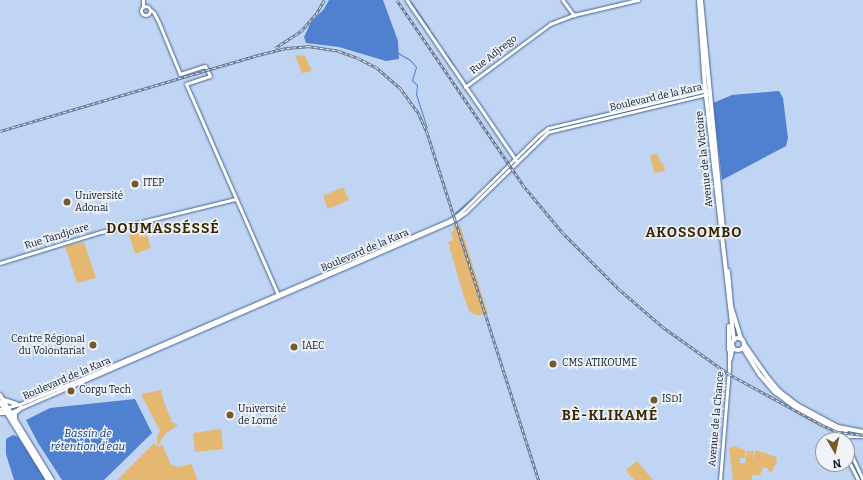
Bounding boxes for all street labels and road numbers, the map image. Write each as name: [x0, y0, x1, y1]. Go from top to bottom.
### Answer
street label: Rue Adjrego: [468, 33, 520, 77]
street label: Boulevard de la Kara: [609, 82, 703, 114]
street label: Avenue de la Victoire: [694, 110, 716, 208]
street label: Rue Tandjoare: [23, 222, 91, 252]
street label: Boulevard de la Kara: [319, 227, 411, 275]
street label: Boulevard de la Kara: [21, 355, 113, 403]
street label: Avenue de la Chance: [707, 371, 727, 467]

